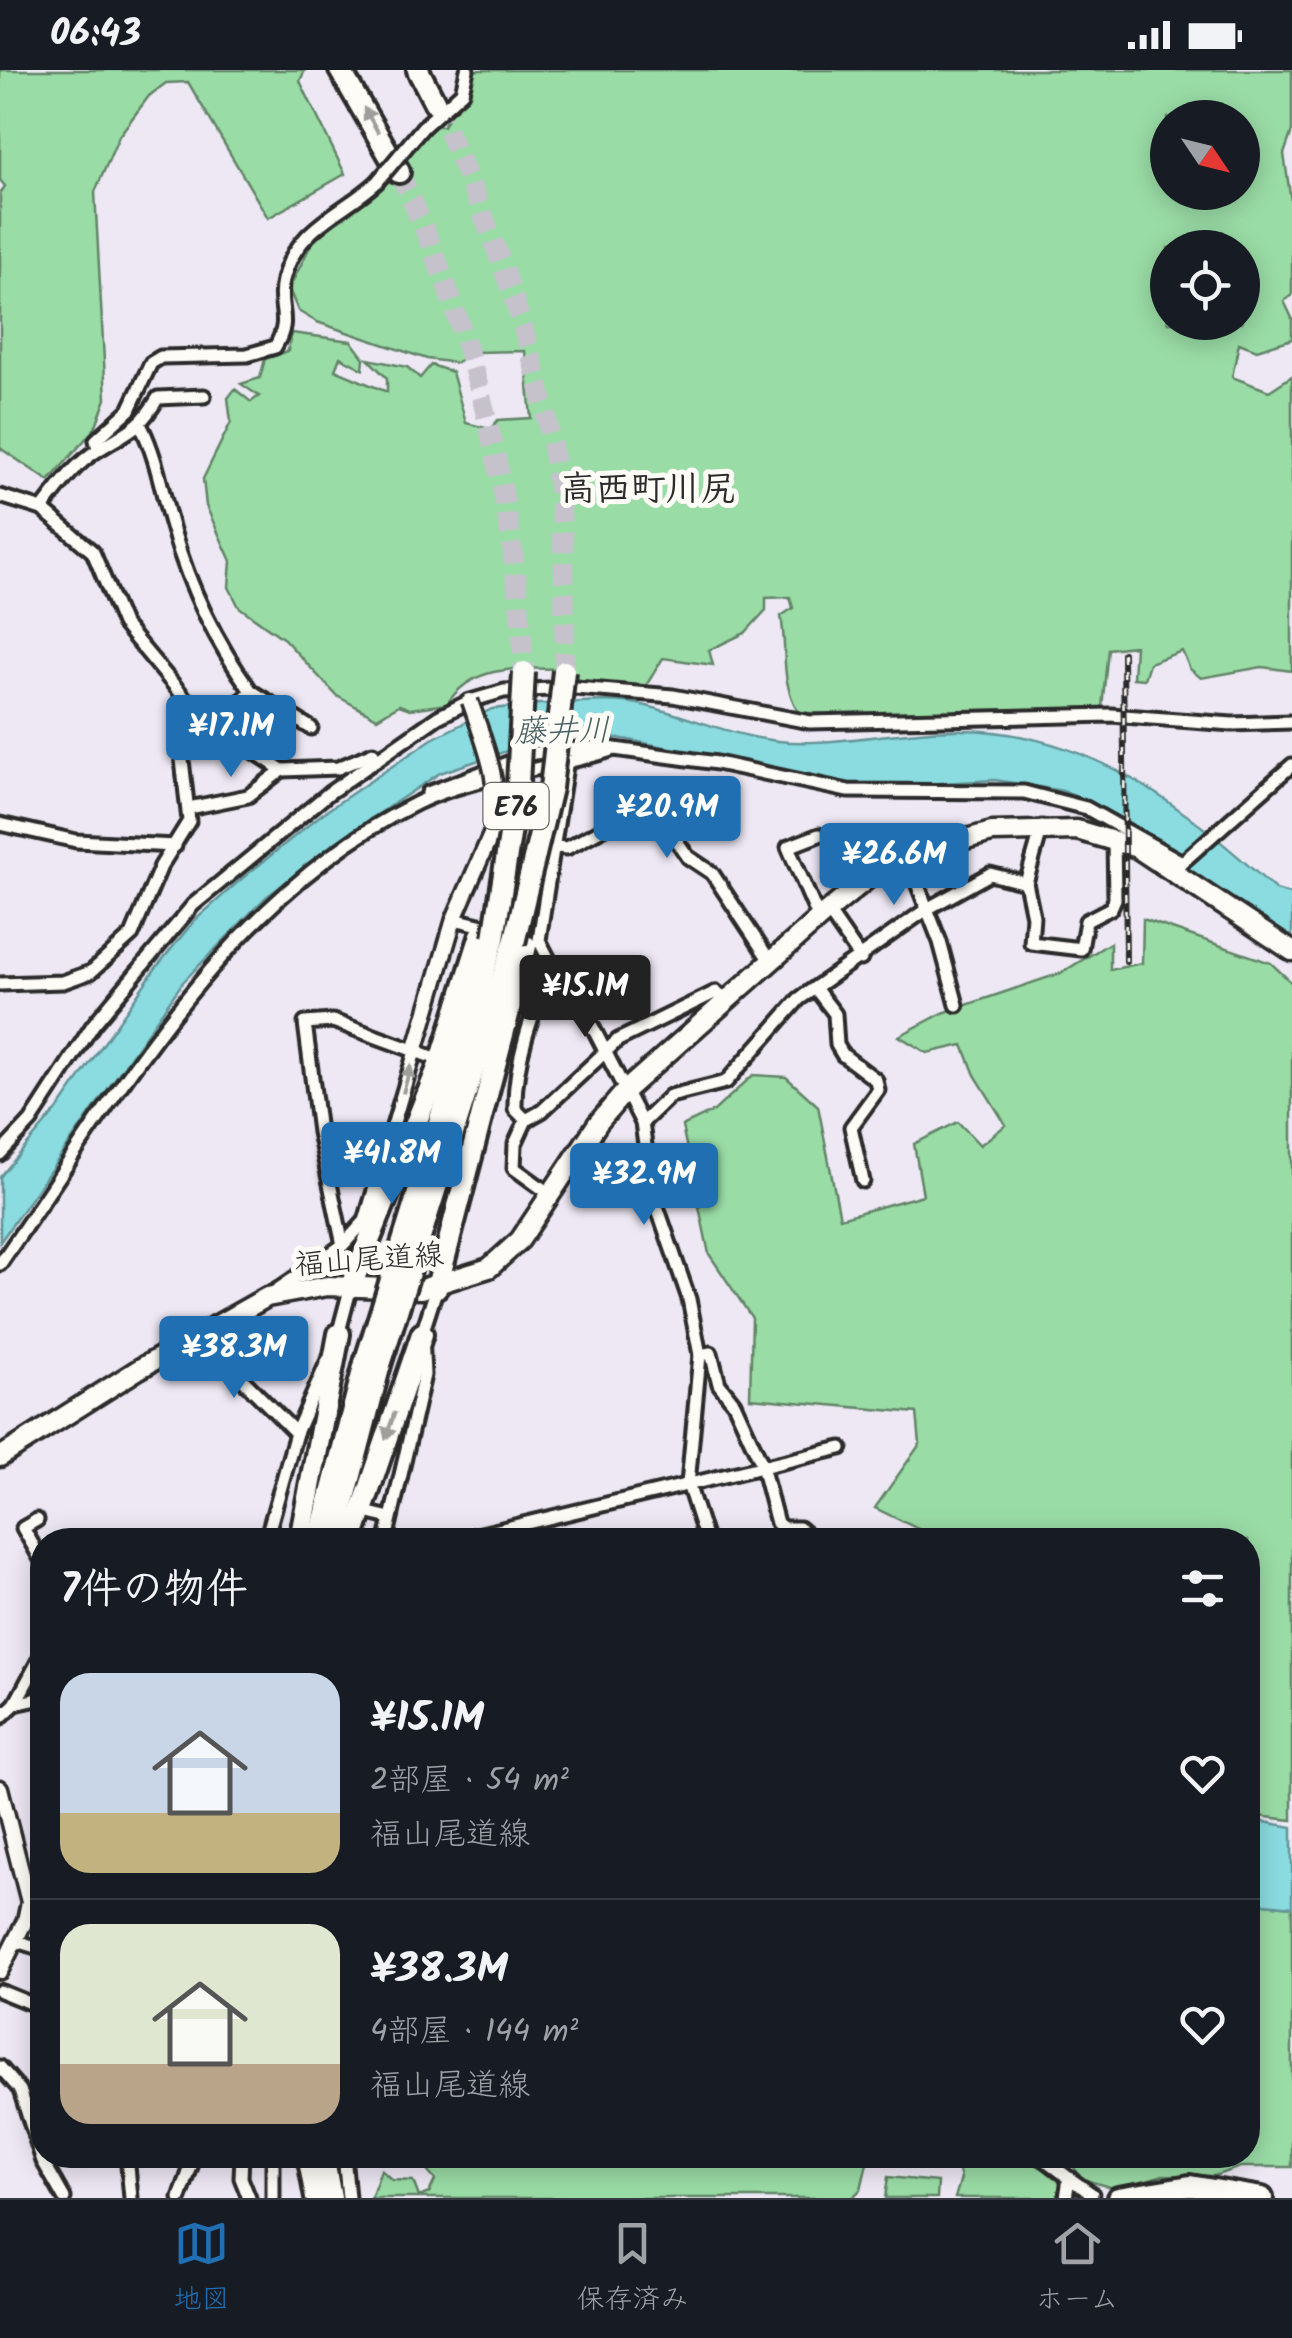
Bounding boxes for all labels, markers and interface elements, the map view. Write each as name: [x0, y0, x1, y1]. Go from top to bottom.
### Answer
text: 06:43: [50, 5, 141, 65]
north arrow: [1150, 100, 1260, 210]
map controls: [1150, 100, 1260, 340]
one-way arrow: [362, 106, 380, 134]
button: locate: [1150, 230, 1260, 340]
district label: 高西町川尻: [560, 463, 736, 519]
pin: ¥17.1M: [150, 695, 312, 780]
text: ¥17.1M: [188, 702, 274, 753]
water label: 藤井川: [514, 706, 610, 759]
pin: ¥20.9M: [586, 776, 748, 861]
road number: E76: [484, 783, 548, 829]
text: ¥20.9M: [616, 783, 718, 834]
pin: ¥26.6M: [813, 823, 975, 908]
text: ¥26.6M: [842, 830, 946, 881]
pin: ¥15.1M: [504, 955, 666, 1040]
text: ¥15.1M: [542, 962, 628, 1013]
one-way arrow: [400, 1064, 415, 1094]
pin: ¥41.8M: [311, 1122, 473, 1207]
text: ¥41.8M: [343, 1129, 441, 1180]
pin: ¥32.9M: [563, 1143, 725, 1228]
text: ¥32.9M: [592, 1150, 696, 1201]
street label: 福山尾道線: [293, 1232, 446, 1290]
pin: ¥38.3M: [153, 1316, 315, 1401]
text: ¥38.3M: [181, 1323, 287, 1374]
one-way arrow: [382, 1411, 397, 1441]
text: 7件の物件: [60, 1557, 248, 1624]
icon: filters: [1175, 1561, 1230, 1616]
text: ¥15.1M: [370, 1686, 484, 1753]
icon: home: [140, 1713, 260, 1833]
icon: heart: [1175, 1746, 1230, 1801]
text: 2部屋 · 54 m²: [370, 1756, 569, 1807]
text: 福山尾道線: [370, 1810, 530, 1861]
text: ¥38.3M: [370, 1937, 508, 2004]
icon: home: [140, 1964, 260, 2084]
icon: heart: [1175, 1997, 1230, 2052]
text: 4部屋 · 144 m²: [370, 2007, 578, 2058]
text: 福山尾道線: [370, 2061, 530, 2112]
tab: 地図: [174, 2216, 230, 2323]
tab: 保存済み: [577, 2216, 689, 2323]
tab: ホーム: [1036, 2216, 1118, 2323]

